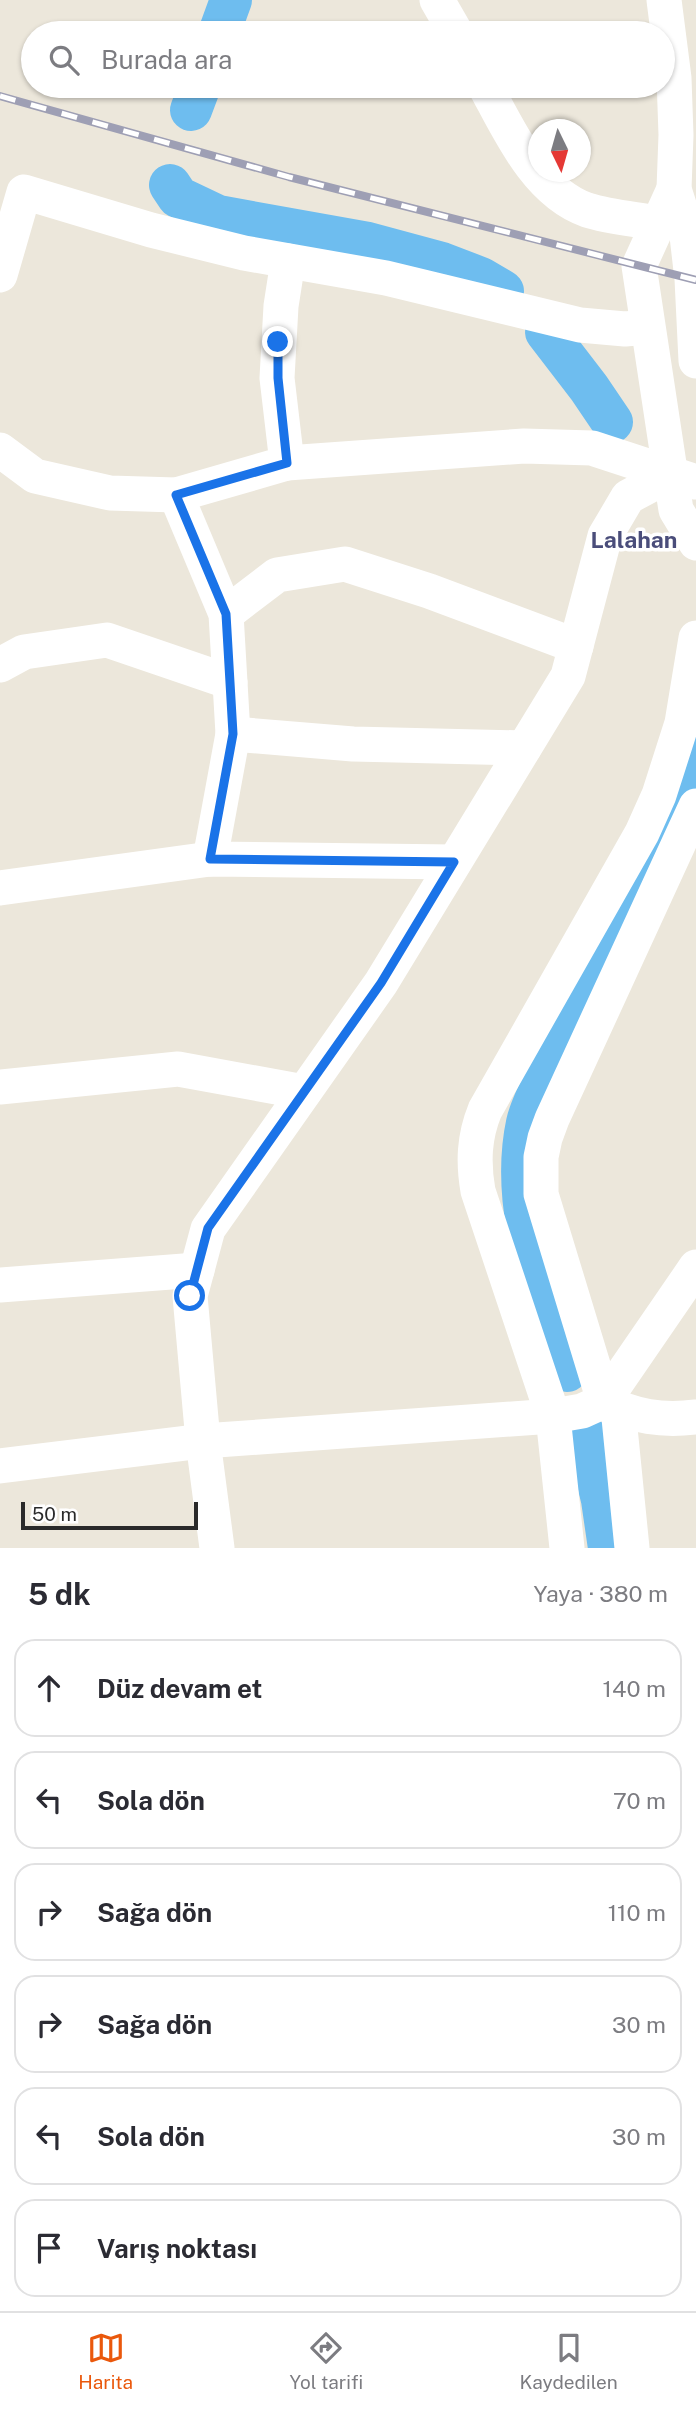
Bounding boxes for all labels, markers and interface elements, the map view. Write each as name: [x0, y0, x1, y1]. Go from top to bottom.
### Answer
search box: [21, 21, 675, 98]
icon: search: [45, 41, 83, 79]
text: Burada ara: [101, 44, 232, 75]
north arrow: [528, 119, 591, 182]
route end: [262, 326, 293, 357]
district label: Lalahan: [591, 526, 677, 553]
route start: [174, 1280, 205, 1311]
scale bar: [21, 1499, 198, 1531]
text: 50 m: [32, 1503, 77, 1525]
text: 5 dk: [28, 1576, 91, 1612]
text: Yaya · 380 m: [533, 1580, 668, 1607]
icon: ahead: [30, 1669, 68, 1707]
text: Düz devam et: [97, 1673, 262, 1704]
text: 140 m: [603, 1675, 666, 1702]
icon: left: [30, 1781, 68, 1819]
text: Sola dön: [97, 1785, 205, 1816]
text: 70 m: [613, 1787, 666, 1814]
icon: right: [30, 1893, 68, 1931]
text: Sağa dön: [97, 1897, 212, 1928]
text: 110 m: [608, 1899, 666, 1926]
icon: right: [30, 2005, 68, 2043]
text: Sağa dön: [97, 2009, 212, 2040]
text: 30 m: [612, 2011, 666, 2038]
icon: left: [30, 2117, 68, 2155]
text: Sola dön: [97, 2121, 205, 2152]
text: 30 m: [612, 2123, 666, 2150]
icon: arrive: [30, 2229, 68, 2267]
text: Varış noktası: [97, 2233, 257, 2264]
tab: Harita: [78, 2329, 133, 2393]
tab: Yol tarifi: [290, 2329, 363, 2393]
tab: Kaydedilen: [520, 2329, 618, 2393]

